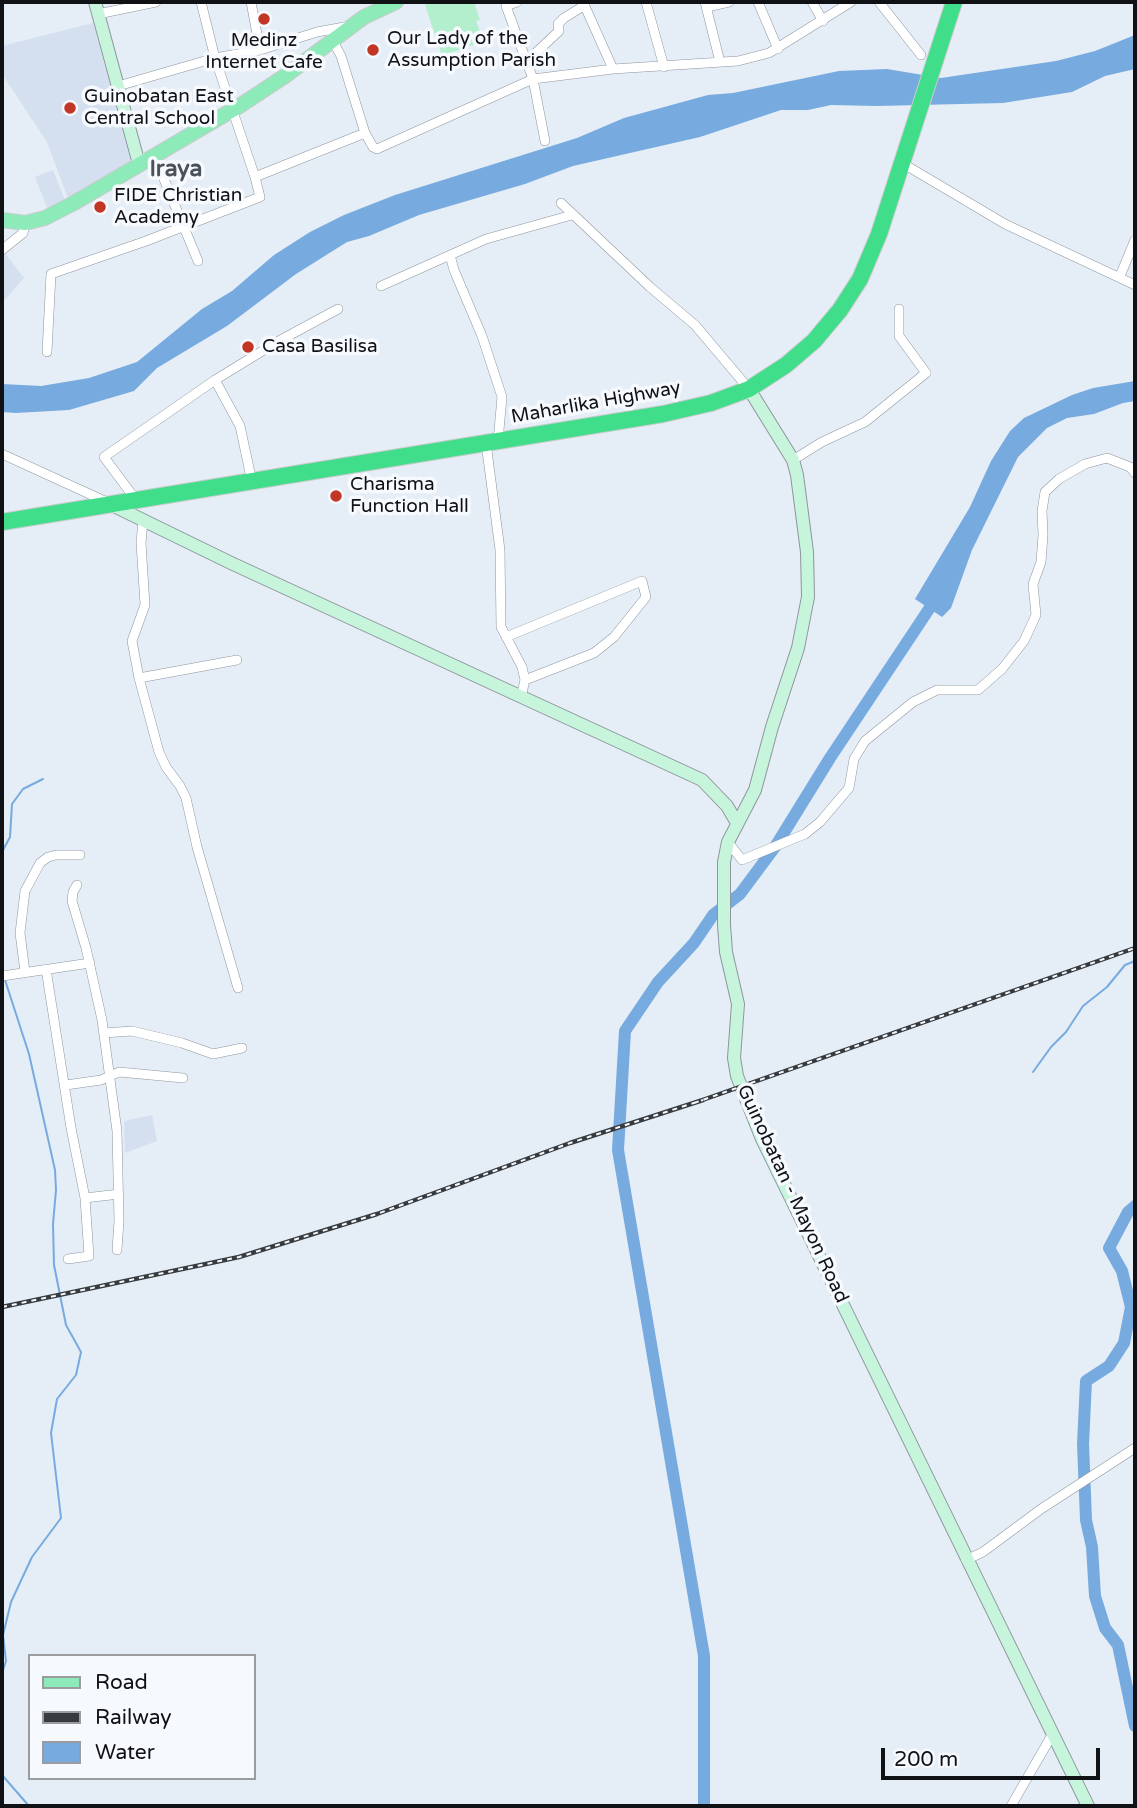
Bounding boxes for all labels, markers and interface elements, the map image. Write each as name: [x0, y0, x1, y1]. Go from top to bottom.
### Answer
marker: Medinz Internet Cafe: [256, 11, 272, 27]
place label: Our Lady of the Assumption Parish: [387, 28, 556, 72]
place label: Medinz Internet Cafe: [205, 30, 323, 74]
marker: Our Lady of the Assumption Parish: [365, 42, 381, 58]
place label: Guinobatan East Central School: [84, 86, 234, 130]
marker: Guinobatan East Central School: [62, 100, 78, 116]
district label: Iraya: [150, 156, 202, 184]
place label: FIDE Christian Academy: [114, 185, 242, 229]
marker: FIDE Christian Academy: [92, 199, 108, 215]
place label: Casa Basilisa: [262, 336, 378, 358]
marker: Casa Basilisa: [240, 339, 256, 355]
street label: Maharlika Highway: [509, 377, 683, 429]
place label: Charisma Function Hall: [350, 474, 469, 518]
marker: Charisma Function Hall: [328, 488, 344, 504]
street label: Guinobatan - Mayon Road: [731, 1081, 853, 1307]
legend: [28, 1654, 256, 1780]
text: Road: [95, 1670, 148, 1695]
text: Railway: [95, 1705, 172, 1730]
scale bar: [885, 1734, 1104, 1778]
text: Water: [95, 1740, 155, 1765]
text: 200 m: [894, 1747, 958, 1772]

